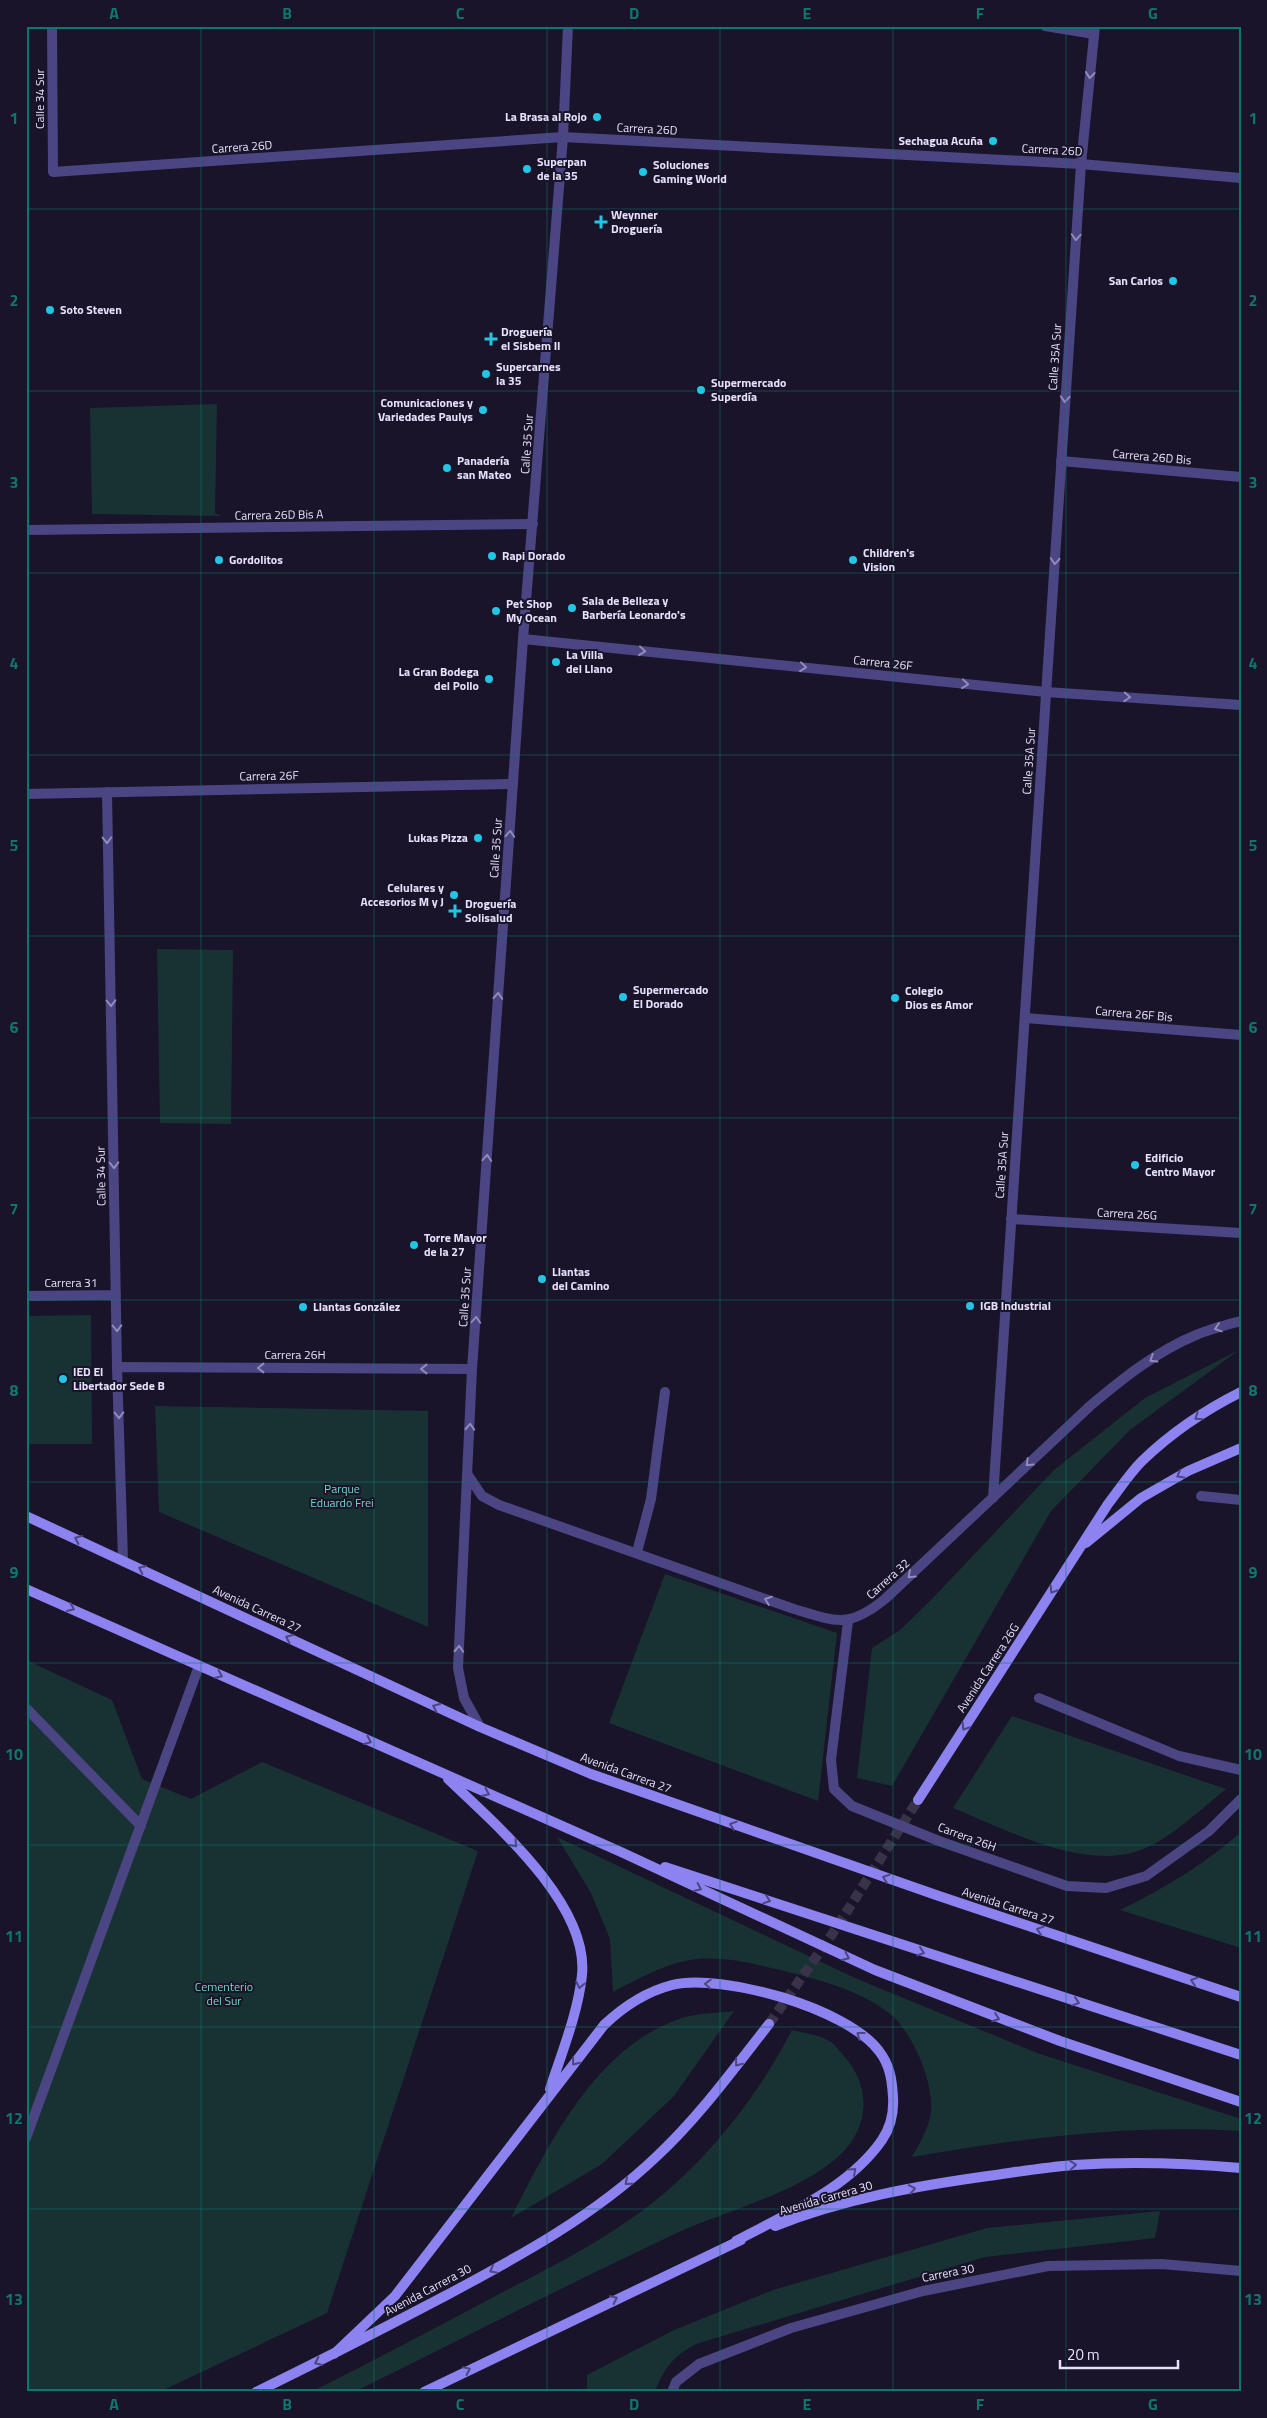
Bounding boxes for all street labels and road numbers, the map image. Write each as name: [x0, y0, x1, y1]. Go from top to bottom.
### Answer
street label: Calle 34 Sur: [30, 69, 49, 129]
street label: Carrera 26D: [616, 117, 678, 140]
street label: Carrera 26D: [211, 135, 273, 158]
street label: Carrera 26D: [1021, 138, 1083, 161]
street label: Calle 35A Sur: [1043, 323, 1066, 391]
street label: Calle 35 Sur: [515, 413, 538, 475]
street label: Carrera 26D Bis: [1112, 444, 1193, 469]
street label: Carrera 26D Bis A: [234, 504, 324, 525]
street label: Carrera 26F: [853, 650, 914, 675]
street label: Calle 35A Sur: [1017, 727, 1040, 795]
street label: Carrera 26F: [239, 765, 299, 786]
street label: Calle 35 Sur: [484, 817, 507, 879]
street label: Carrera 26F Bis: [1095, 1001, 1174, 1026]
street label: Calle 35A Sur: [990, 1131, 1013, 1199]
street label: Calle 34 Sur: [90, 1146, 111, 1206]
street label: Carrera 26G: [1096, 1202, 1158, 1225]
street label: Calle 35 Sur: [453, 1266, 476, 1328]
street label: Carrera 31: [44, 1273, 98, 1292]
street label: Carrera 26H: [264, 1345, 326, 1364]
street label: Carrera 32: [862, 1554, 914, 1603]
street label: Avenida Carrera 27: [210, 1580, 305, 1637]
street label: Avenida Carrera 26G: [952, 1619, 1024, 1716]
street label: Avenida Carrera 27: [578, 1747, 674, 1798]
street label: Carrera 26H: [935, 1817, 999, 1856]
street label: Avenida Carrera 27: [960, 1882, 1057, 1929]
street label: Avenida Carrera 30: [777, 2175, 875, 2220]
street label: Carrera 30: [920, 2258, 976, 2287]
street label: Avenida Carrera 30: [381, 2259, 475, 2320]

